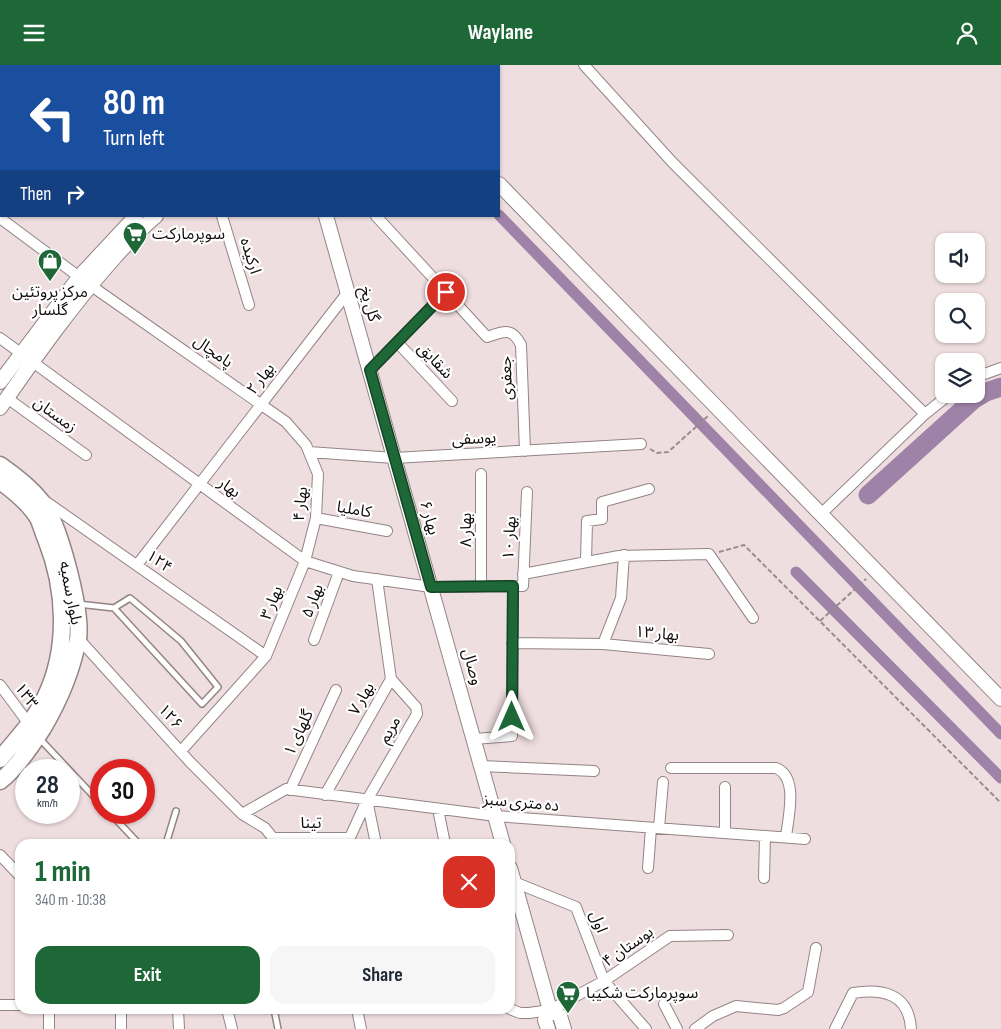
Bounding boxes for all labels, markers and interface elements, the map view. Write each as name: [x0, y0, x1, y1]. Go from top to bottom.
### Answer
icon: menu: [20, 19, 48, 47]
text: Waylane: [468, 19, 533, 46]
icon: person: [953, 19, 981, 47]
text: 80 m: [103, 82, 165, 125]
icon: left: [20, 85, 85, 150]
text: Turn left: [103, 125, 165, 152]
icon: right: [61, 180, 89, 208]
text: Then: [20, 183, 51, 206]
supermarket icon: سوپرمارکت: [122, 221, 148, 255]
place label: سوپرمارکت: [152, 225, 225, 244]
map controls: [935, 233, 985, 403]
button: sound: [935, 233, 985, 283]
street label: ارکیده: [236, 236, 264, 276]
shop icon: مرکز پروتئین گلسار: [37, 248, 63, 282]
pin: [425, 271, 467, 313]
icon: arrive: [432, 278, 460, 306]
place label: مرکز پروتئین گلسار: [12, 283, 88, 320]
street label: گل یخ: [353, 284, 383, 325]
button: search: [935, 293, 985, 343]
street label: پامچال: [190, 332, 236, 372]
street label: شقایق: [413, 339, 457, 383]
button: layers: [935, 353, 985, 403]
street label: جعفری: [497, 356, 517, 400]
street label: بهار ۲: [243, 359, 279, 399]
street label: زمستان: [30, 393, 80, 437]
street label: یوسفی: [451, 428, 497, 450]
street label: بهار: [213, 473, 244, 502]
street label: بهار ۴: [290, 486, 312, 522]
street label: کاملیا: [335, 498, 373, 522]
street label: بهار ۶: [415, 499, 443, 537]
street label: بهار ۸: [457, 513, 476, 547]
street label: بهار ۱۰: [499, 516, 521, 560]
street label: ۱۲۴: [142, 546, 176, 578]
street label: بلوار سمیه: [55, 560, 85, 626]
street label: بهار ۵: [298, 581, 328, 621]
street label: بهار ۳: [257, 583, 287, 623]
street label: بهار ۱۳: [634, 623, 680, 645]
street label: وصال: [458, 646, 486, 688]
street label: ۱۳۳: [10, 679, 42, 713]
street label: بهار ۷: [345, 679, 379, 719]
position arrow: [485, 690, 537, 742]
street label: ۱۲۶: [154, 700, 186, 734]
street label: گلهای ۱: [280, 707, 318, 759]
street label: مریم: [375, 713, 407, 748]
speed limit sign: 30: [90, 759, 155, 824]
text: 28: [36, 770, 59, 801]
street label: ده متری سبز: [481, 790, 560, 816]
text: km/h: [37, 796, 58, 811]
street label: تینا: [301, 814, 322, 833]
text: 1 min: [35, 854, 91, 890]
button: close: [443, 856, 495, 908]
text: 340 m · 10:38: [35, 891, 106, 910]
street label: اول: [585, 908, 611, 936]
street label: بوستان ۴: [599, 923, 657, 971]
button: Exit: [35, 946, 260, 1004]
button: Share: [270, 946, 495, 1004]
supermarket icon: سوپرمارکت شکیبا: [555, 980, 581, 1014]
place label: سوپرمارکت شکیبا: [586, 984, 698, 1003]

